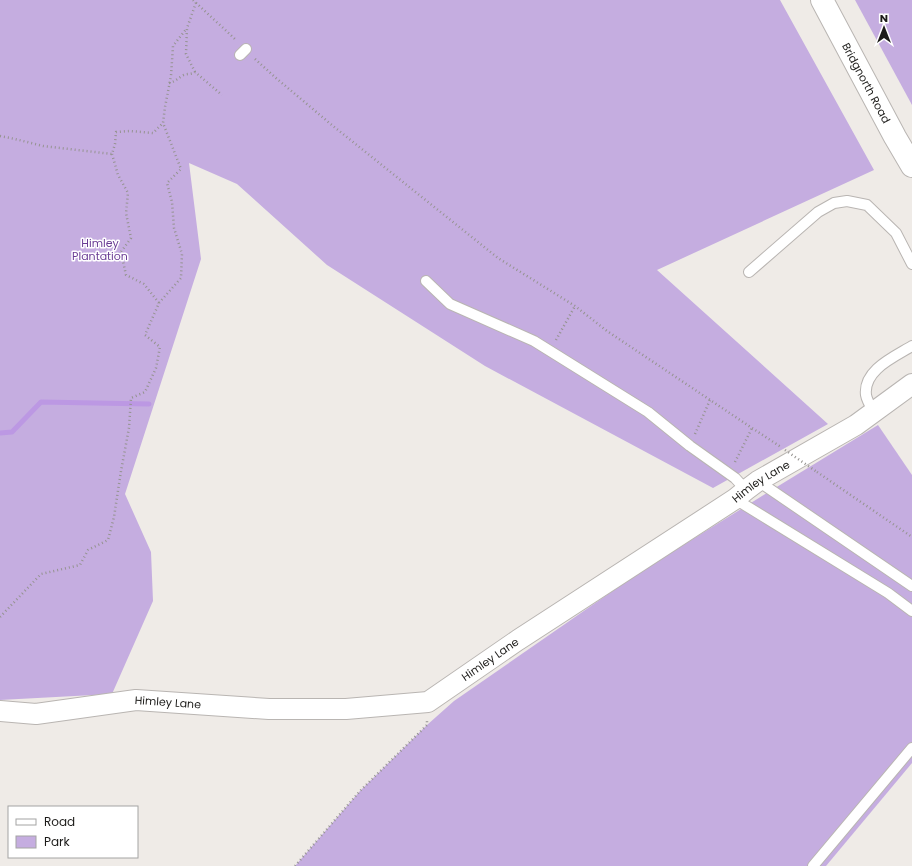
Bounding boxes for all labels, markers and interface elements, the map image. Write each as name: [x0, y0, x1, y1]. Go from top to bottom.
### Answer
north arrow: [864, 8, 904, 48]
text: N: [880, 10, 888, 26]
street label: Bridgnorth Road: [838, 40, 894, 126]
park label: Himley Plantation: [72, 235, 128, 264]
street label: Himley Lane: [728, 456, 793, 506]
street label: Himley Lane: [458, 634, 522, 685]
street label: Himley Lane: [134, 692, 202, 712]
legend: [8, 806, 138, 858]
text: Road: [44, 813, 75, 830]
text: Park: [44, 833, 71, 850]

